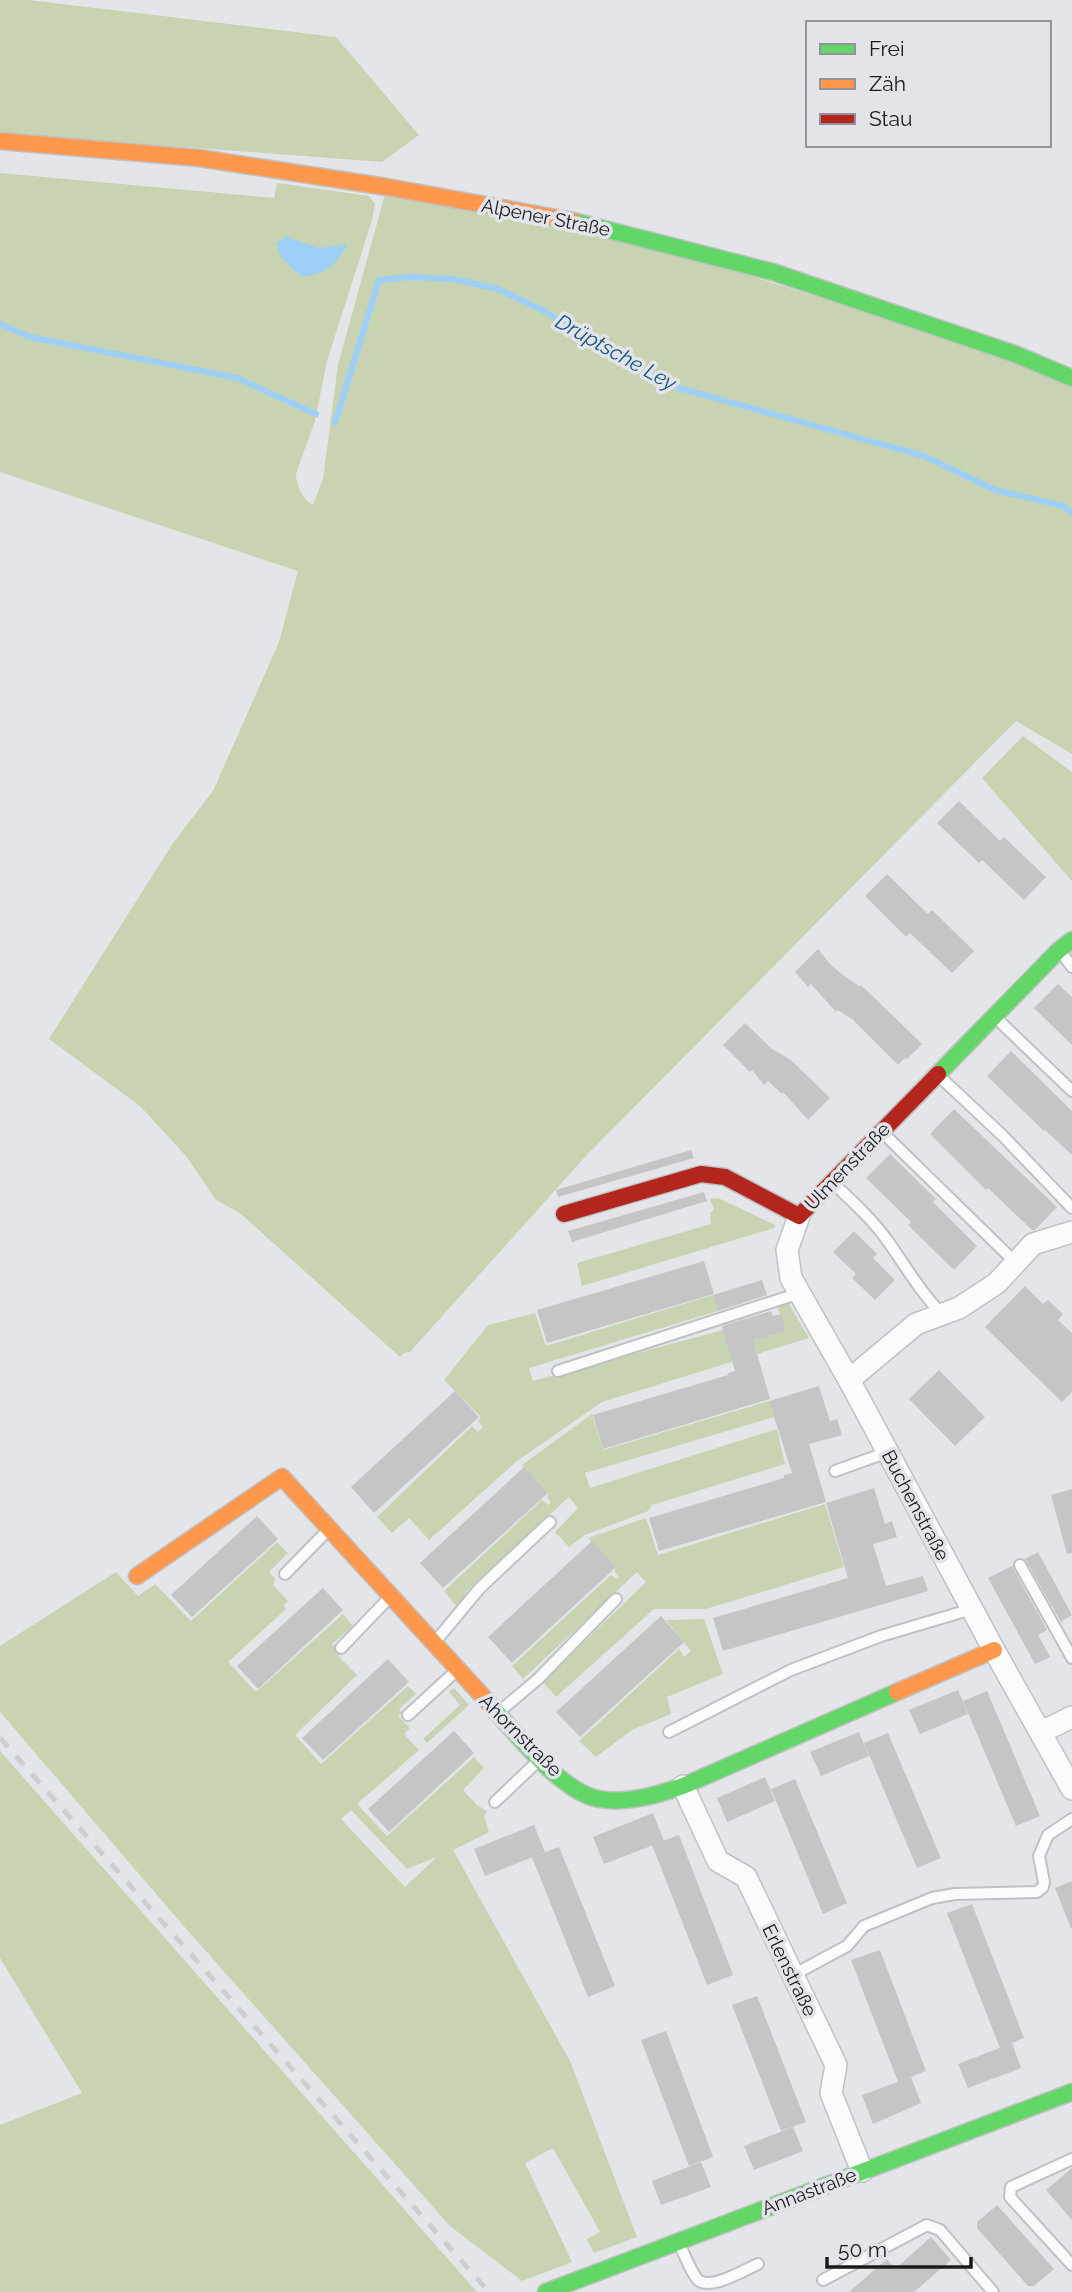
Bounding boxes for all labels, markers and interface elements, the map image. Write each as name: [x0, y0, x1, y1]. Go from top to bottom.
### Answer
legend: [806, 21, 1051, 147]
text: Frei: [869, 36, 905, 61]
text: Zäh: [869, 71, 906, 96]
text: Stau: [869, 106, 913, 131]
street label: Alpener Straße: [480, 194, 612, 240]
water label: Drüptsche Ley: [551, 309, 681, 396]
street label: Ulmenstraße: [800, 1118, 894, 1214]
street label: Buchenstraße: [878, 1446, 954, 1564]
street label: Ahornstraße: [475, 1689, 567, 1781]
street label: Erlenstraße: [758, 1920, 822, 2020]
street label: Annastraße: [759, 2163, 859, 2219]
scale bar: [827, 2226, 970, 2270]
text: 50 m: [838, 2237, 887, 2262]

